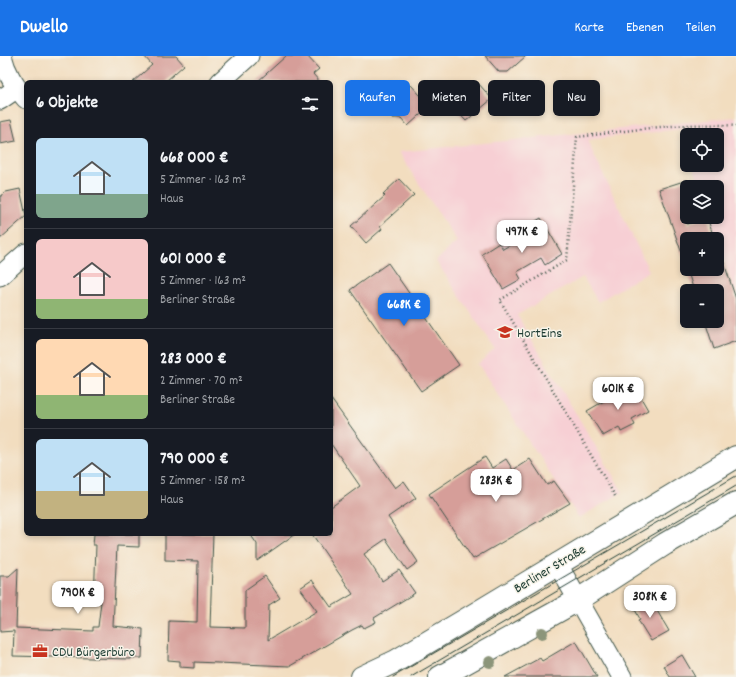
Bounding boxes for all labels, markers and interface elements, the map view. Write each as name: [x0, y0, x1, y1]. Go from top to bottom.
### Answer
text: Dwello: [20, 15, 68, 42]
text: Karte: [574, 18, 604, 38]
text: Ebenen: [626, 18, 664, 38]
text: Teilen: [686, 18, 716, 38]
chip: Kaufen: [345, 80, 410, 116]
chip: Mieten: [418, 80, 480, 116]
chip: Filter: [488, 80, 545, 116]
chip: Neu: [553, 80, 600, 116]
text: 6 Objekte: [36, 92, 98, 116]
icon: filters: [299, 93, 321, 115]
map controls: [680, 128, 724, 328]
button: locate: [680, 128, 724, 172]
text: 668 000 €: [160, 147, 229, 171]
icon: home: [68, 154, 116, 202]
text: 5 Zimmer · 163 m²: [160, 171, 246, 190]
button: layers: [680, 180, 724, 224]
text: Haus: [160, 190, 184, 209]
pin: 497K €: [489, 220, 555, 254]
text: 497K €: [506, 223, 538, 242]
button: +: [680, 232, 724, 276]
text: 601 000 €: [160, 248, 226, 272]
icon: home: [68, 255, 116, 303]
text: 5 Zimmer · 163 m²: [160, 272, 246, 291]
button: −: [680, 284, 724, 328]
text: Berliner Straße: [160, 291, 235, 310]
pin: 668K €: [371, 293, 437, 327]
text: 668K €: [387, 296, 421, 315]
school or university icon: HortEins: [496, 323, 514, 341]
place label: HortEins: [517, 324, 562, 344]
text: 283 000 €: [160, 348, 227, 372]
icon: home: [68, 355, 116, 403]
text: 2 Zimmer · 70 m²: [160, 372, 243, 391]
pin: 601K €: [585, 377, 651, 411]
text: 601K €: [602, 380, 634, 399]
text: Berliner Straße: [160, 391, 235, 410]
text: 790 000 €: [160, 448, 229, 472]
icon: home: [68, 455, 116, 503]
pin: 283K €: [463, 469, 529, 503]
text: 5 Zimmer · 158 m²: [160, 472, 245, 491]
text: 283K €: [480, 472, 512, 491]
text: Haus: [160, 491, 184, 510]
street label: Berliner Straße: [510, 540, 590, 599]
pin: 790K €: [45, 581, 111, 615]
text: 790K €: [61, 584, 95, 603]
pin: 308K €: [617, 585, 683, 619]
text: 308K €: [633, 588, 667, 607]
office icon: CDU Bürgerbüro: [31, 642, 49, 660]
place label: CDU Bürgerbüro: [52, 643, 135, 663]

